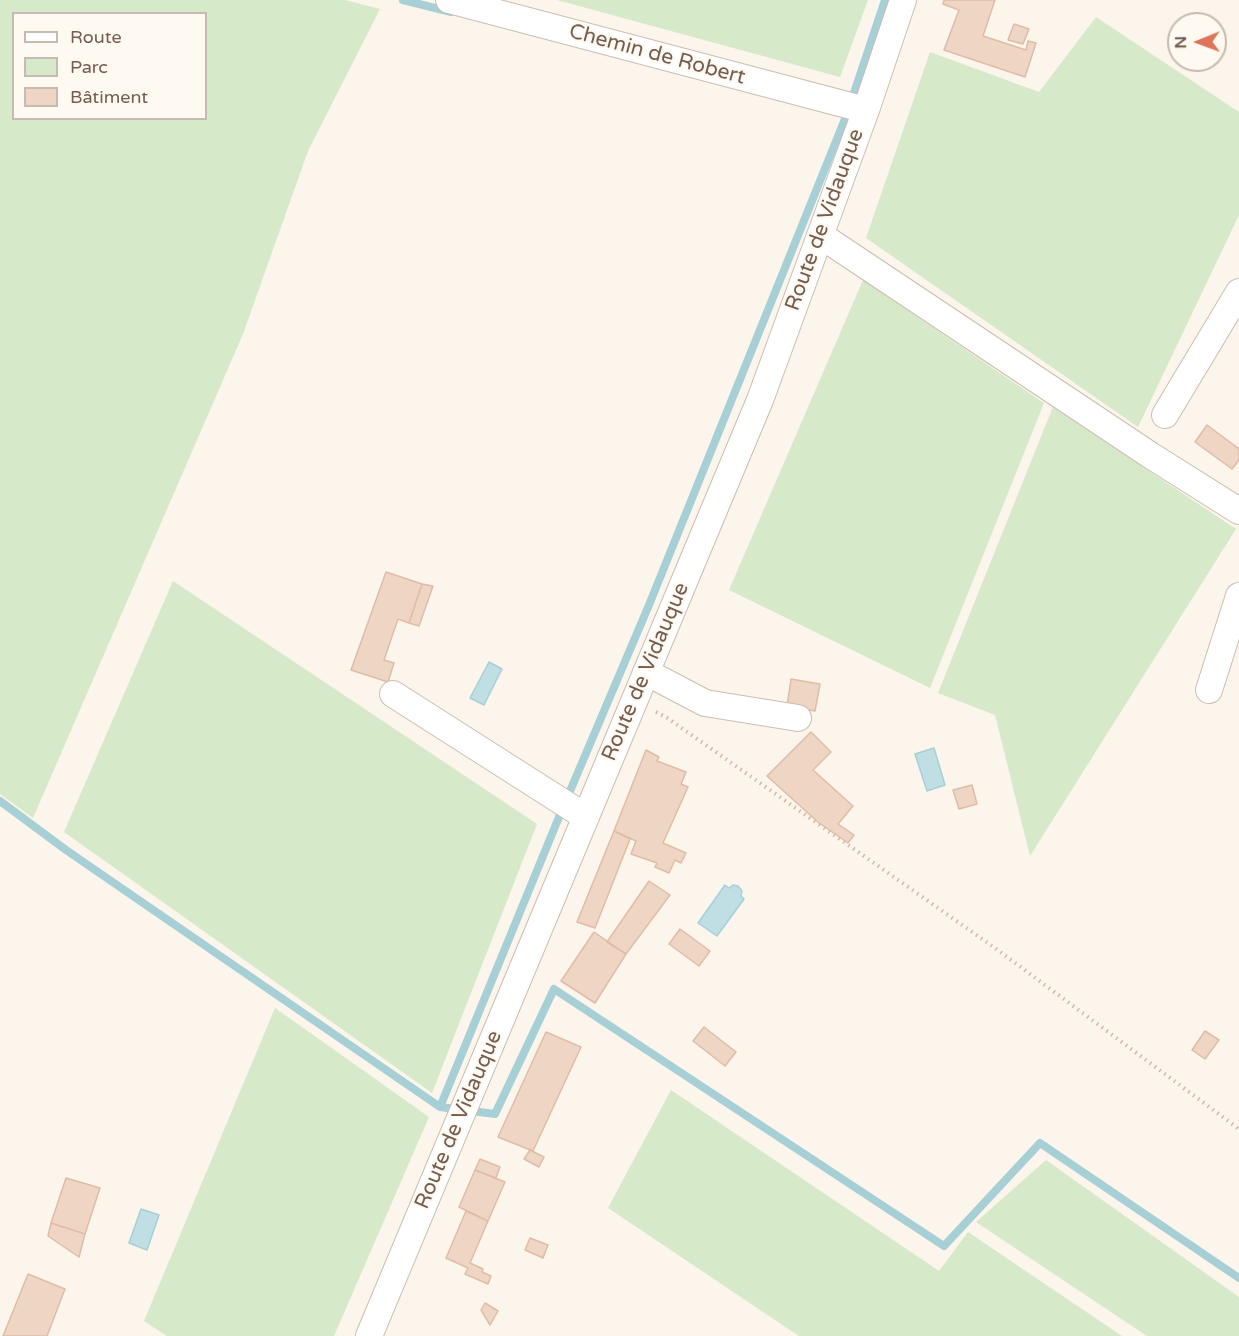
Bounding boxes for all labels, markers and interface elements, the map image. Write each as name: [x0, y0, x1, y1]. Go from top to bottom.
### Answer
legend: [12, 12, 207, 120]
north arrow: [1167, 12, 1227, 72]
street label: Chemin de Robert: [566, 19, 748, 91]
text: Route: [70, 26, 122, 48]
text: N: [1171, 36, 1191, 49]
text: Parc: [70, 56, 108, 78]
text: Bâtiment: [70, 86, 148, 108]
street label: Route de Vidauque: [780, 126, 870, 314]
street label: Route de Vidauque: [597, 579, 695, 765]
street label: Route de Vidauque: [410, 1027, 508, 1213]

